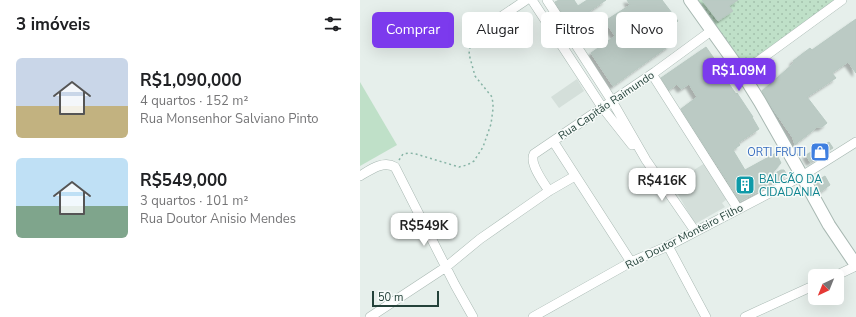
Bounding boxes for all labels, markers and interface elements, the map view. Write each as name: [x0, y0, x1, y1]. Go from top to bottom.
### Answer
chip: Comprar: [372, 12, 454, 48]
chip: Alugar: [462, 12, 533, 48]
chip: Filtros: [541, 12, 608, 48]
chip: Novo: [616, 12, 677, 48]
text: 3 imóveis: [16, 13, 90, 36]
icon: filters: [322, 13, 344, 35]
pin: R$1.09M: [702, 58, 776, 92]
text: R$1.09M: [712, 62, 766, 80]
street label: Rua Capitão Raimundo: [555, 68, 657, 143]
text: R$1,090,000: [140, 69, 242, 92]
icon: home: [48, 74, 96, 122]
text: 4 quartos · 152 m²: [140, 92, 248, 110]
text: Rua Monsenhor Salviano Pinto: [140, 110, 319, 128]
shop icon: ORTI FRUTI: [809, 141, 831, 163]
place label: ORTI FRUTI: [747, 145, 806, 160]
pin: R$416K: [629, 168, 695, 202]
text: R$549,000: [140, 169, 227, 192]
text: R$416K: [638, 172, 686, 190]
place label: BALCÃO DA CIDADANIA: [759, 172, 822, 200]
icon: home: [48, 174, 96, 222]
building icon: BALCÃO DA CIDADANIA: [734, 174, 756, 196]
text: 3 quartos · 101 m²: [140, 192, 248, 210]
street label: Rua Doutor Monteiro Filho: [623, 200, 746, 273]
text: Rua Doutor Anisio Mendes: [140, 210, 296, 228]
pin: R$549K: [391, 213, 457, 247]
text: R$549K: [400, 217, 448, 235]
north arrow: [808, 269, 844, 305]
map controls: [808, 269, 844, 305]
scale bar: [372, 289, 439, 308]
text: 50 m: [378, 290, 403, 305]

